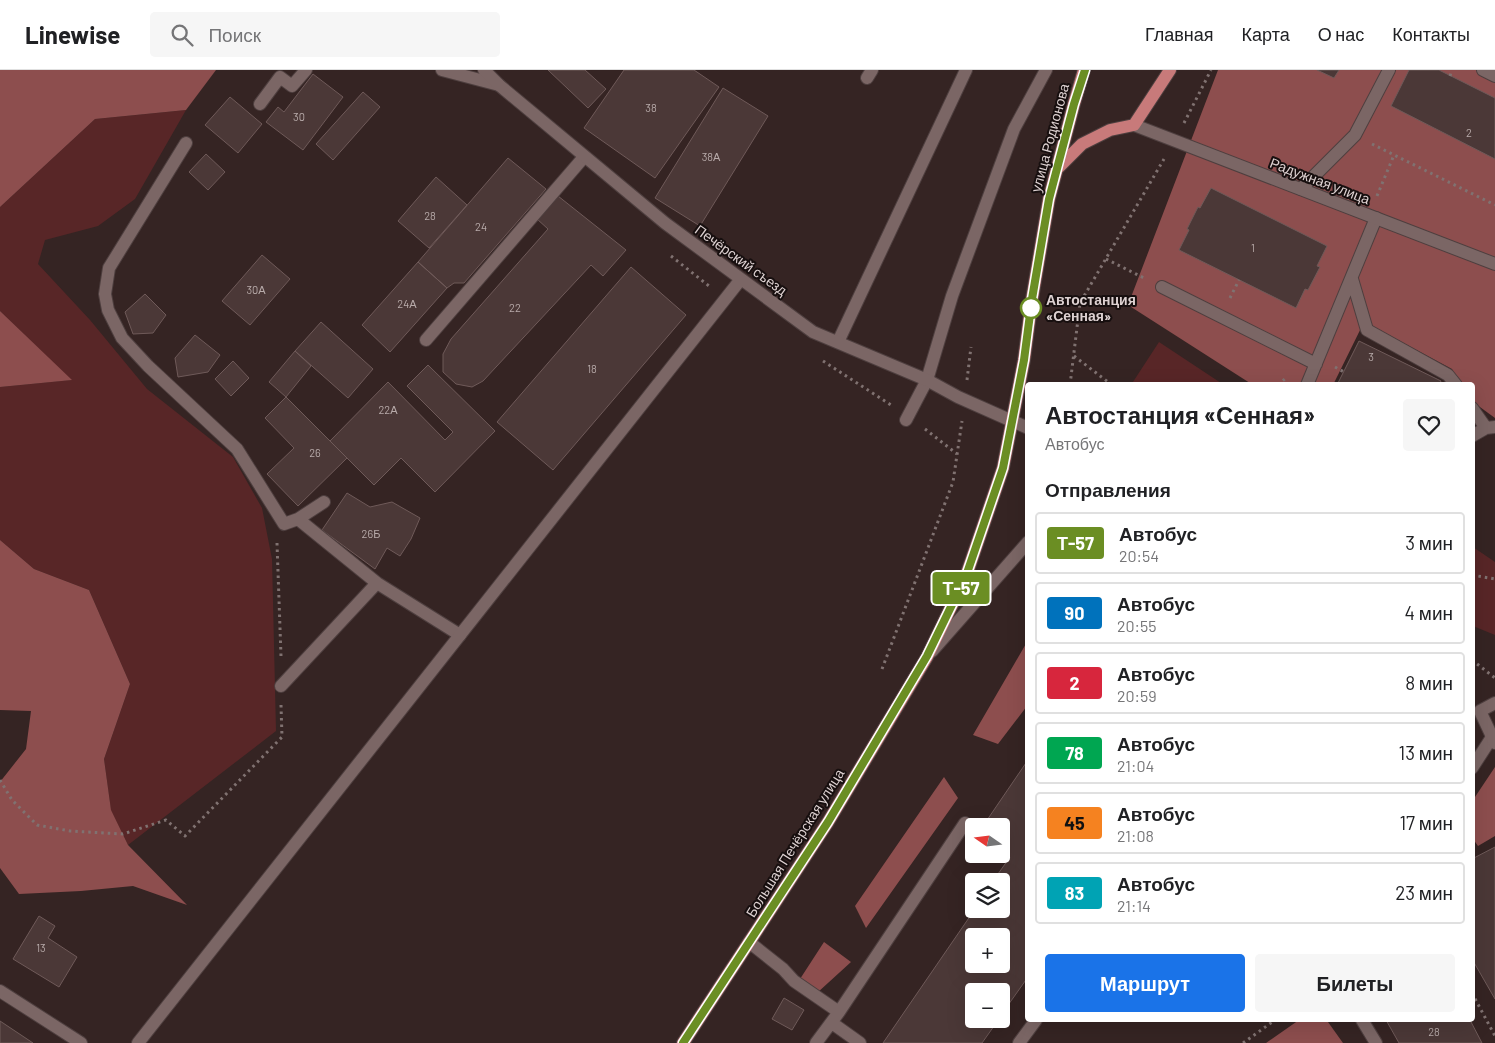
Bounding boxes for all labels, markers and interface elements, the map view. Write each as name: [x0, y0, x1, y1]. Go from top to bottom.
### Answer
search box: [150, 12, 500, 57]
text: Linewise: [25, 20, 120, 49]
icon: search: [168, 21, 196, 49]
text: Поиск: [208, 23, 261, 46]
text: Главная: [1145, 23, 1214, 45]
text: Карта: [1242, 23, 1290, 45]
text: О нас: [1318, 23, 1364, 45]
text: Контакты: [1392, 23, 1470, 45]
street label: улица Родионова: [1027, 81, 1072, 194]
house number: 38: [645, 101, 657, 114]
house number: 30: [293, 110, 305, 123]
house number: 2: [1466, 126, 1472, 139]
house number: 38А: [702, 150, 721, 163]
street label: Радужная улица: [1268, 154, 1373, 207]
house number: 28: [424, 209, 436, 222]
house number: 24: [475, 220, 487, 233]
street label: Печёрский съезд: [692, 221, 791, 299]
house number: 1: [1251, 241, 1255, 254]
house number: 30А: [246, 283, 266, 296]
place label: Автостанция «Сенная»: [1046, 291, 1136, 324]
house number: 24А: [397, 297, 417, 310]
marker: Автостанция «Сенная»: [1020, 297, 1042, 319]
house number: 22: [509, 301, 521, 314]
house number: 3: [1368, 350, 1374, 363]
house number: 18: [587, 362, 597, 375]
button: heart: [1403, 399, 1455, 451]
text: Автостанция «Сенная»: [1045, 400, 1315, 429]
house number: 22А: [378, 403, 398, 416]
text: Автобус: [1045, 434, 1105, 453]
house number: 26: [309, 446, 321, 459]
text: Отправления: [1045, 478, 1171, 501]
text: Автобус: [1119, 522, 1197, 545]
house number: 26Б: [362, 527, 380, 540]
text: 3 мин: [1405, 531, 1453, 554]
text: Т-57: [1057, 532, 1094, 554]
text: 20:54: [1119, 546, 1159, 565]
line badge: Т-57: [926, 572, 996, 604]
text: Т-57: [943, 577, 980, 599]
text: Автобус: [1117, 592, 1195, 615]
text: 4 мин: [1405, 601, 1453, 624]
text: 90: [1065, 602, 1084, 624]
text: 20:55: [1117, 616, 1157, 635]
text: Автобус: [1117, 662, 1195, 685]
text: 8 мин: [1405, 671, 1453, 694]
text: 2: [1069, 672, 1080, 694]
text: 20:59: [1117, 686, 1157, 705]
text: Автобус: [1117, 732, 1195, 755]
text: 13 мин: [1399, 741, 1453, 764]
text: 78: [1065, 742, 1084, 764]
text: 21:04: [1117, 756, 1154, 775]
street label: Большая Печёрская улица: [742, 765, 847, 920]
text: Автобус: [1117, 802, 1195, 825]
text: 17 мин: [1399, 811, 1453, 834]
text: 45: [1064, 812, 1085, 834]
north arrow: [965, 818, 1010, 862]
map controls: [965, 818, 1010, 1028]
text: 21:08: [1117, 826, 1154, 845]
text: Автобус: [1117, 872, 1195, 895]
button: layers: [965, 873, 1010, 918]
text: 23 мин: [1395, 881, 1453, 904]
text: 83: [1065, 882, 1084, 904]
text: 21:14: [1117, 896, 1151, 915]
button: +: [965, 928, 1010, 973]
house number: 13: [36, 941, 46, 954]
button: Маршрут: [1045, 954, 1245, 1012]
button: Билеты: [1255, 954, 1455, 1012]
button: −: [965, 983, 1010, 1028]
house number: 28: [1428, 1025, 1440, 1038]

